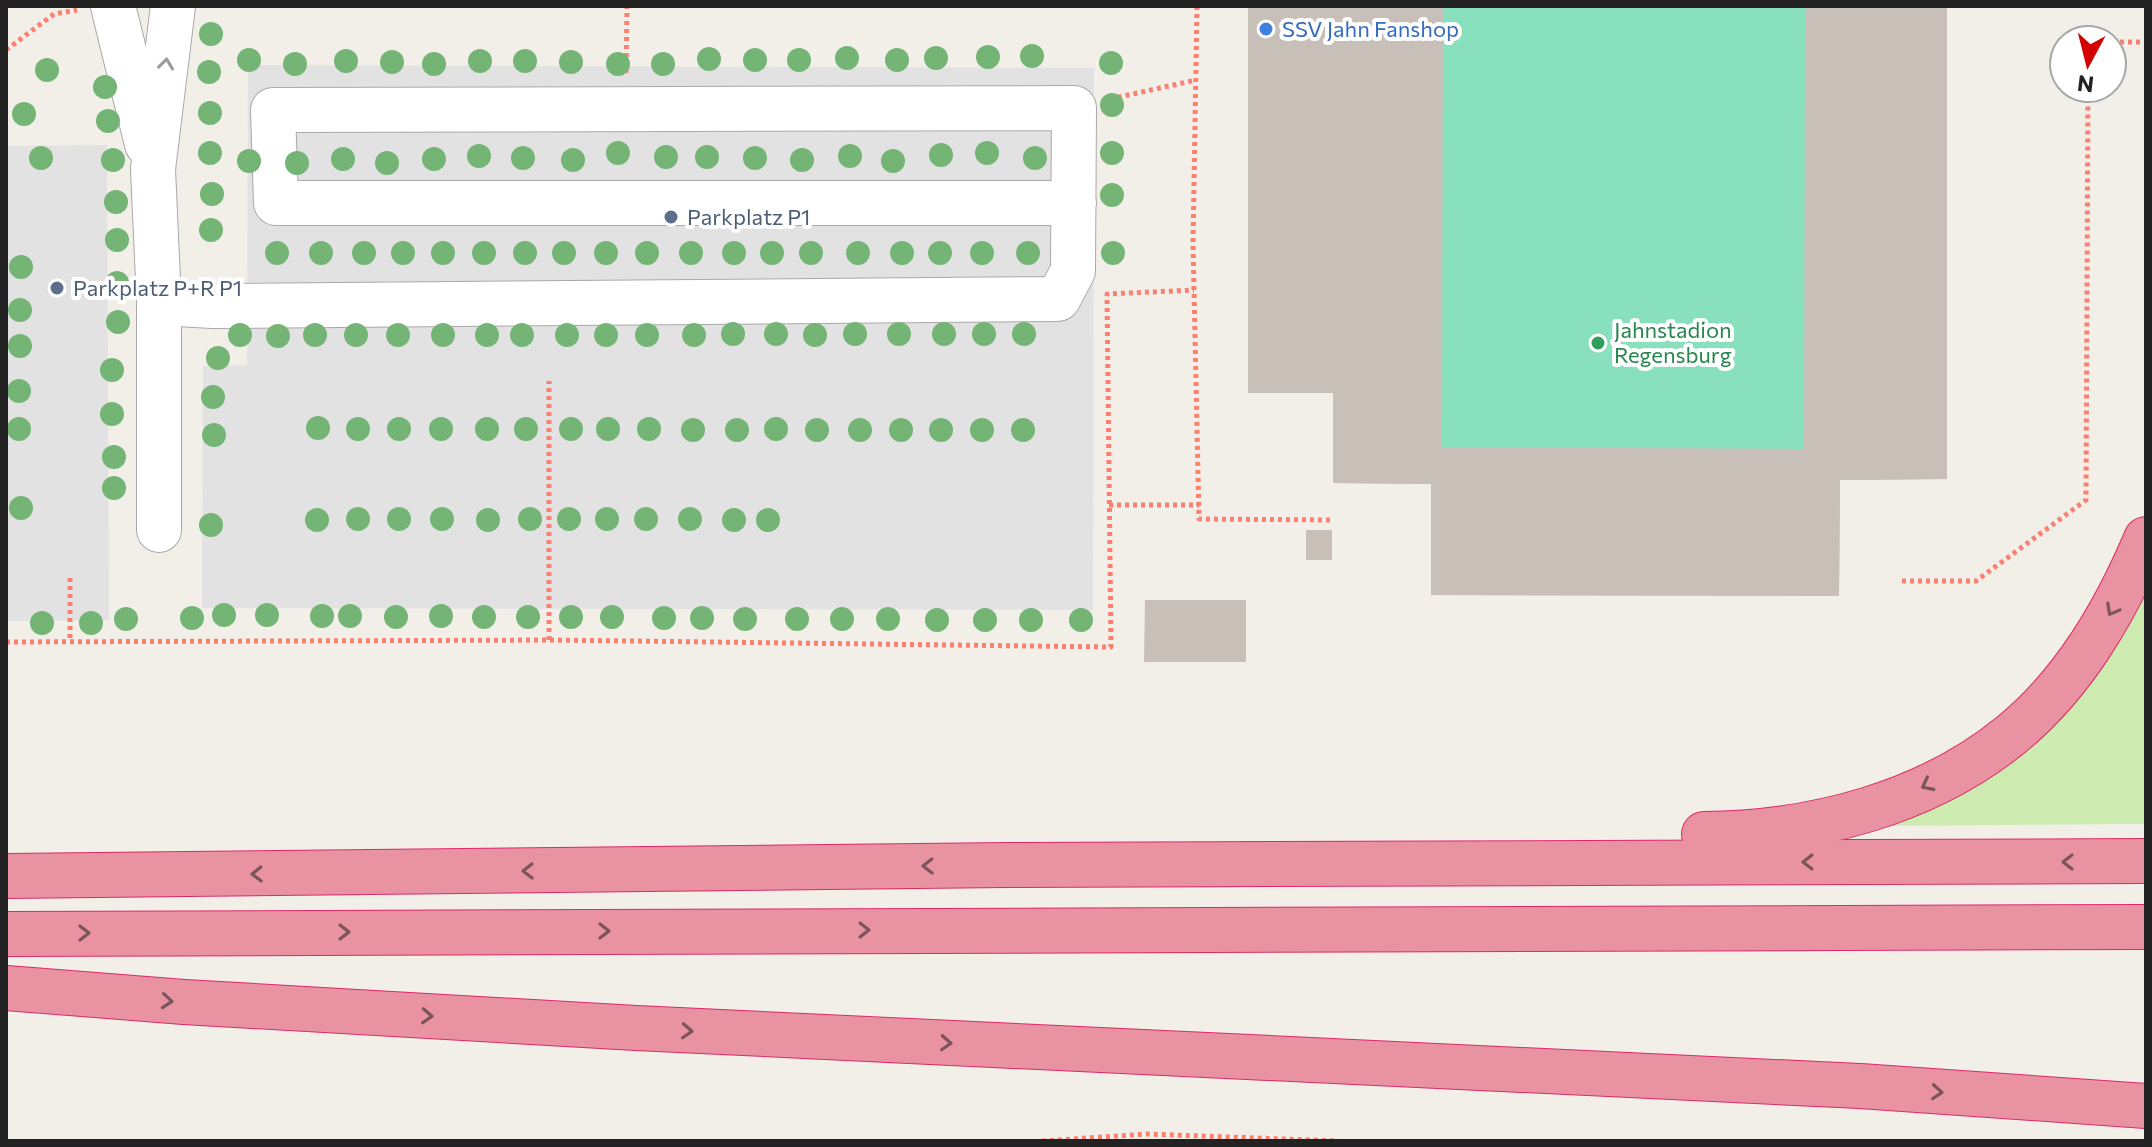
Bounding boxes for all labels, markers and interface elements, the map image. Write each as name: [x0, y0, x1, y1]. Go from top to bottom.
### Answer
place label: SSV Jahn Fanshop: [1282, 15, 1459, 42]
marker: SSV Jahn Fanshop: [1257, 20, 1275, 38]
north arrow: [2048, 24, 2128, 104]
one-way arrow: [157, 57, 174, 71]
text: N: [2076, 70, 2095, 99]
place label: Parkplatz P1: [687, 203, 811, 230]
marker: Parkplatz P1: [662, 208, 680, 226]
place label: Parkplatz P+R P1: [73, 274, 242, 301]
marker: Parkplatz P+R P1: [48, 279, 66, 297]
place label: Jahnstadion Regensburg: [1614, 316, 1732, 368]
marker: Jahnstadion Regensburg: [1589, 334, 1607, 352]
one-way arrow: [2106, 601, 2122, 615]
one-way arrow: [1921, 775, 1936, 791]
one-way arrow: [1801, 853, 1814, 871]
one-way arrow: [2061, 853, 2074, 871]
one-way arrow: [921, 857, 934, 875]
one-way arrow: [521, 862, 534, 880]
one-way arrow: [250, 865, 263, 883]
one-way arrow: [858, 921, 871, 939]
one-way arrow: [598, 922, 611, 940]
one-way arrow: [338, 923, 351, 941]
one-way arrow: [78, 924, 91, 942]
one-way arrow: [161, 992, 174, 1009]
one-way arrow: [421, 1007, 434, 1024]
one-way arrow: [681, 1022, 694, 1039]
one-way arrow: [940, 1034, 953, 1051]
one-way arrow: [1931, 1083, 1944, 1100]

